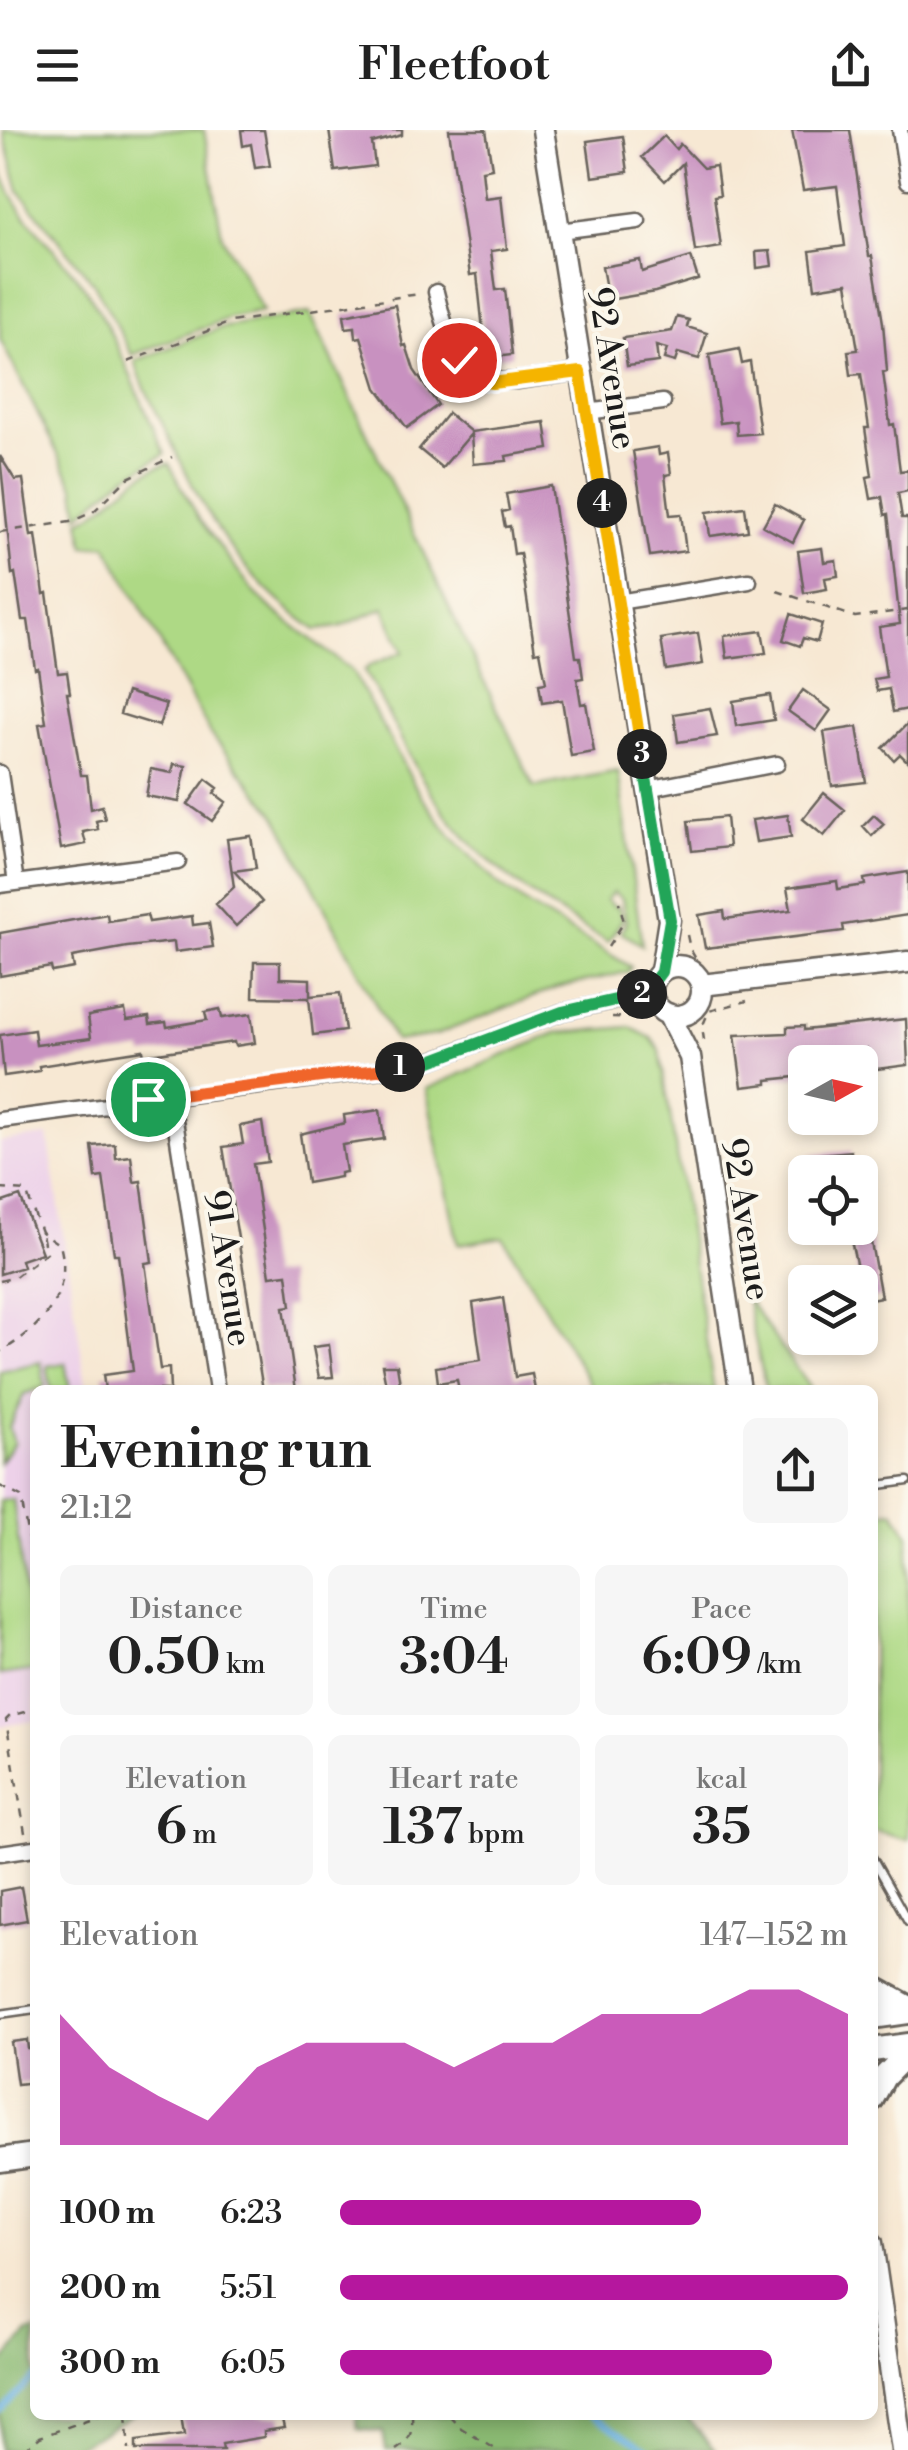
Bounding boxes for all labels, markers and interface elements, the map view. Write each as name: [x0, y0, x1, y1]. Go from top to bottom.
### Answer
text: Fleetfoot: [358, 37, 550, 94]
icon: menu: [30, 38, 85, 93]
icon: share: [823, 38, 878, 93]
street label: 92 Avenue: [577, 284, 646, 452]
pin: [417, 318, 502, 403]
icon: check: [432, 333, 487, 388]
pin: 4: [577, 478, 627, 528]
text: 4: [593, 485, 611, 520]
pin: 3: [617, 729, 667, 779]
text: 3: [634, 736, 650, 771]
pin: 2: [617, 969, 667, 1019]
text: 2: [633, 976, 651, 1011]
pin: 1: [375, 1042, 425, 1092]
north arrow: [788, 1045, 878, 1135]
map controls: [788, 1045, 878, 1355]
text: 1: [393, 1049, 407, 1084]
pin: [106, 1057, 191, 1142]
icon: arrive: [121, 1072, 176, 1127]
street label: 92 Avenue: [711, 1135, 780, 1303]
button: locate: [788, 1155, 878, 1245]
street label: 91 Avenue: [194, 1187, 261, 1350]
button: layers: [788, 1265, 878, 1355]
text: Evening run: [60, 1416, 372, 1485]
button: share: [743, 1418, 848, 1523]
text: 21:12: [60, 1488, 132, 1528]
text: Distance: [130, 1592, 243, 1627]
text: Time: [420, 1592, 488, 1627]
text: Pace: [692, 1592, 752, 1627]
text: 0.50: [107, 1627, 221, 1689]
text: 3:04: [399, 1627, 509, 1689]
text: 6:09: [641, 1627, 752, 1689]
text: km: [221, 1647, 265, 1682]
text: /km: [752, 1647, 802, 1682]
text: Elevation: [126, 1762, 247, 1797]
text: Heart rate: [389, 1762, 519, 1797]
text: kcal: [696, 1762, 747, 1797]
text: 6: [156, 1797, 187, 1859]
text: 137: [383, 1797, 462, 1859]
text: 35: [692, 1797, 751, 1859]
text: m: [187, 1817, 217, 1852]
text: bpm: [462, 1817, 525, 1852]
text: Elevation: [60, 1915, 199, 1955]
text: 147–152 m: [700, 1915, 848, 1955]
text: 100 m: [60, 2193, 155, 2233]
text: 6:23: [220, 2193, 283, 2233]
text: 200 m: [60, 2268, 161, 2308]
text: 5:51: [220, 2268, 276, 2308]
text: 300 m: [60, 2343, 160, 2383]
text: 6:05: [220, 2343, 285, 2383]

